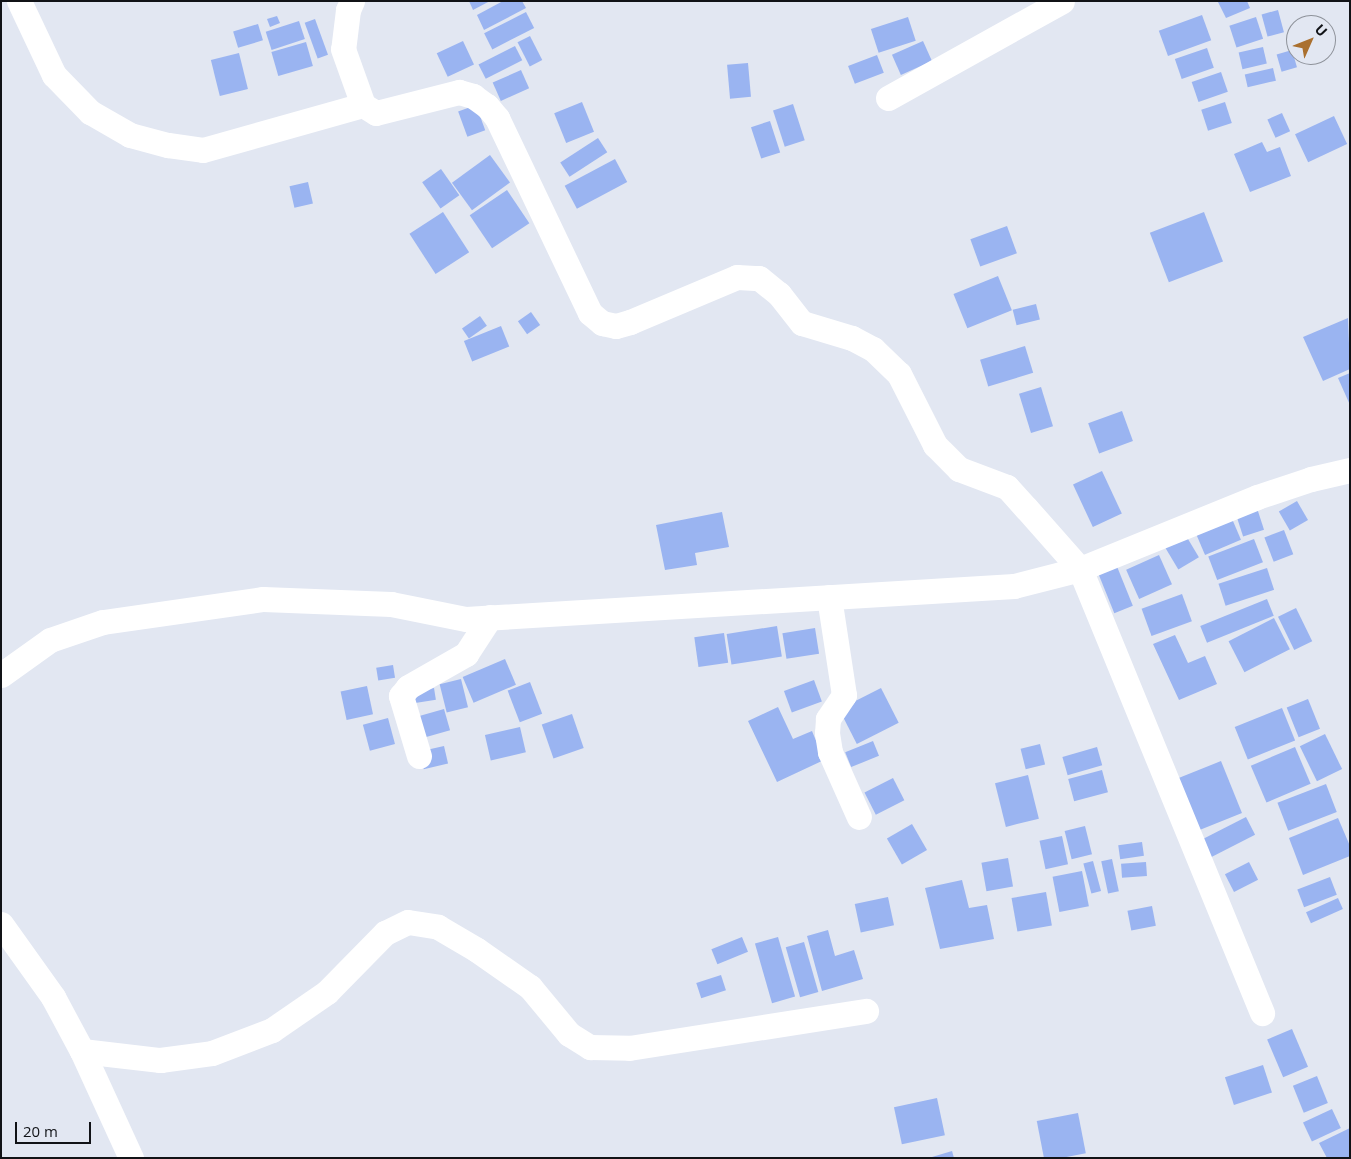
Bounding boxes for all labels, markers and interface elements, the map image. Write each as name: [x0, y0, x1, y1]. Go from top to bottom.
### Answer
north arrow: [1286, 15, 1336, 65]
text: U: [1311, 20, 1332, 40]
scale bar: [18, 1112, 94, 1144]
text: 20 m: [23, 1121, 58, 1141]

